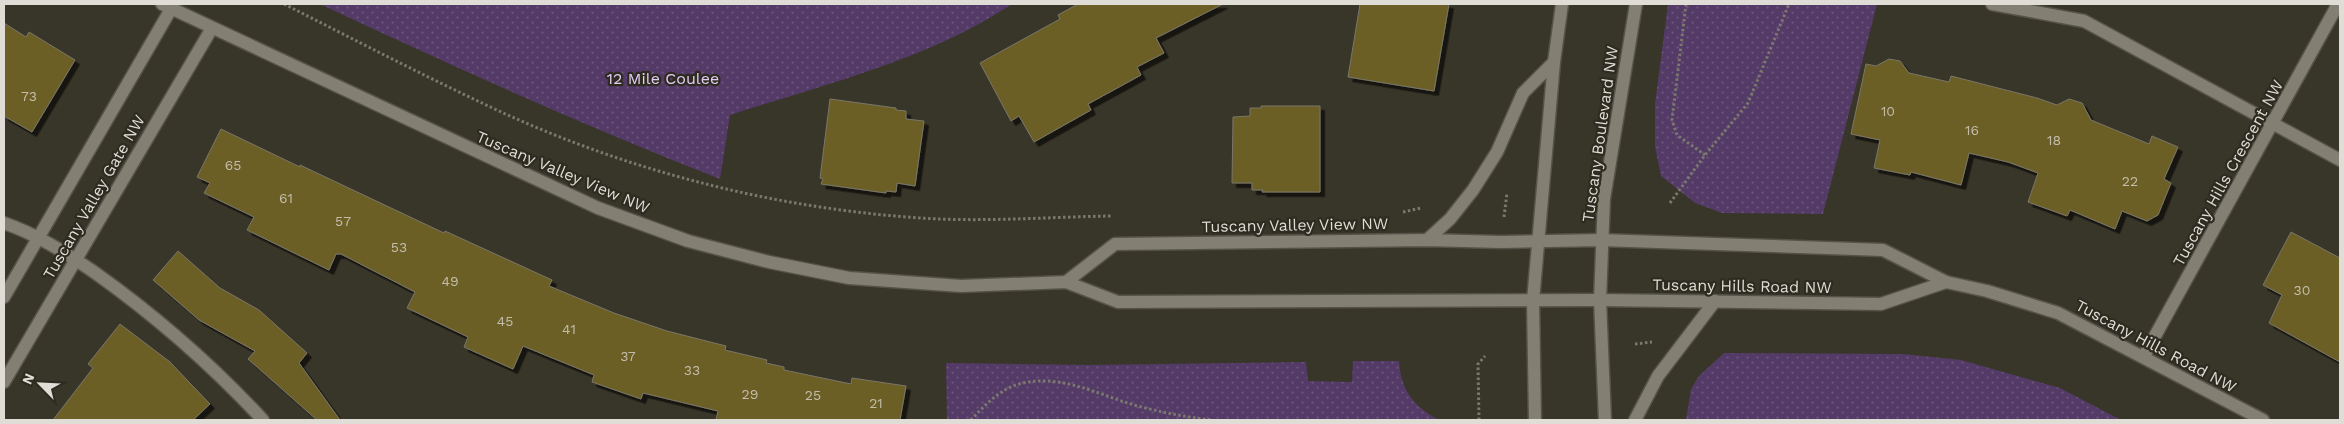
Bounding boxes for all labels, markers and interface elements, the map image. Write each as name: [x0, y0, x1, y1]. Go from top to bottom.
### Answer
street label: Tuscany Boulevard NW: [1578, 45, 1622, 223]
park label: 12 Mile Coulee: [607, 69, 719, 88]
street label: Tuscany Hills Crescent NW: [2169, 77, 2287, 269]
house number: 73: [21, 88, 37, 104]
house number: 10: [1881, 103, 1895, 119]
street label: Tuscany Valley Gate NW: [39, 111, 149, 283]
house number: 16: [1965, 122, 1979, 138]
street label: Tuscany Valley View NW: [473, 127, 653, 217]
house number: 18: [2047, 132, 2061, 148]
house number: 65: [225, 157, 241, 173]
house number: 22: [2122, 173, 2138, 189]
house number: 61: [279, 190, 293, 206]
house number: 57: [335, 213, 351, 229]
street label: Tuscany Valley View NW: [1202, 214, 1388, 236]
house number: 53: [391, 239, 407, 255]
house number: 49: [441, 273, 459, 289]
street label: Tuscany Hills Road NW: [1652, 275, 1832, 297]
house number: 30: [2294, 282, 2310, 298]
street label: Tuscany Hills Road NW: [2072, 296, 2240, 396]
house number: 45: [497, 313, 513, 329]
house number: 41: [562, 321, 576, 337]
house number: 37: [620, 348, 636, 364]
north arrow: [15, 359, 65, 409]
house number: 33: [684, 362, 700, 378]
text: N: [19, 371, 38, 387]
house number: 29: [742, 386, 758, 402]
house number: 25: [805, 387, 821, 403]
house number: 21: [869, 395, 883, 411]

